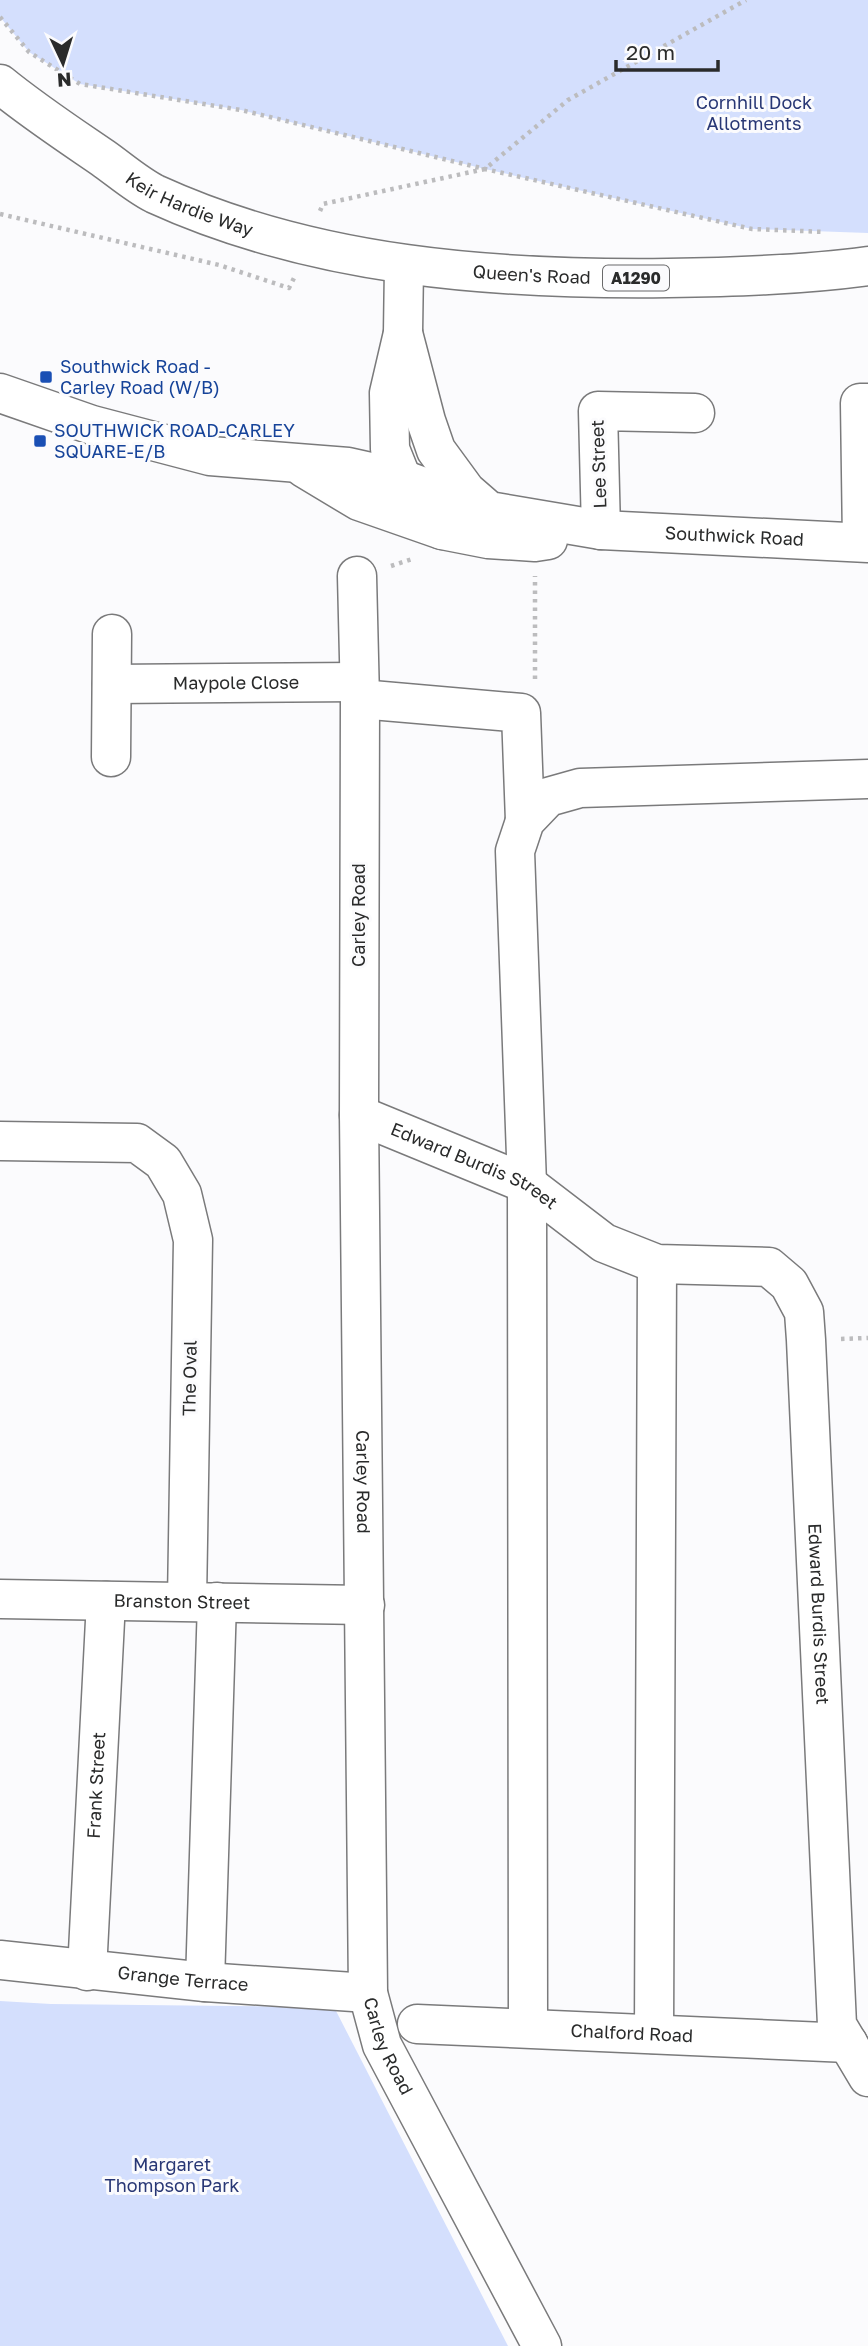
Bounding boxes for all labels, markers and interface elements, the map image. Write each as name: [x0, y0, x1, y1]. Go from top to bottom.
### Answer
north arrow: [28, 28, 98, 98]
scale bar: [616, 28, 718, 72]
text: 20 m: [626, 39, 675, 65]
text: N: [56, 68, 72, 92]
park label: Cornhill Dock Allotments: [696, 91, 812, 134]
street label: Keir Hardie Way: [122, 167, 256, 240]
street label: Queen's Road: [472, 260, 591, 288]
road number: A1290: [603, 266, 669, 290]
place label: Southwick Road - Carley Road (W/B): [60, 355, 220, 398]
marker: Southwick Road - Carley Road (W/B): [38, 369, 54, 385]
place label: SOUTHWICK ROAD-CARLEY SQUARE-E/B: [54, 419, 295, 462]
street label: Lee Street: [585, 419, 611, 509]
marker: SOUTHWICK ROAD-CARLEY SQUARE-E/B: [32, 433, 48, 449]
street label: Southwick Road: [664, 521, 805, 550]
street label: Maypole Close: [173, 670, 299, 694]
street label: Carley Road: [347, 863, 369, 967]
street label: Edward Burdis Street: [388, 1117, 562, 1213]
street label: The Oval: [177, 1340, 201, 1416]
street label: Carley Road: [352, 1430, 375, 1534]
street label: Edward Burdis Street: [804, 1523, 834, 1705]
street label: Branston Street: [114, 1589, 250, 1613]
street label: Frank Street: [82, 1731, 109, 1839]
street label: Grange Terrace: [117, 1961, 249, 1995]
street label: Carley Road: [360, 1995, 418, 2098]
street label: Chalford Road: [570, 2019, 694, 2046]
park label: Margaret Thompson Park: [105, 2153, 239, 2196]

